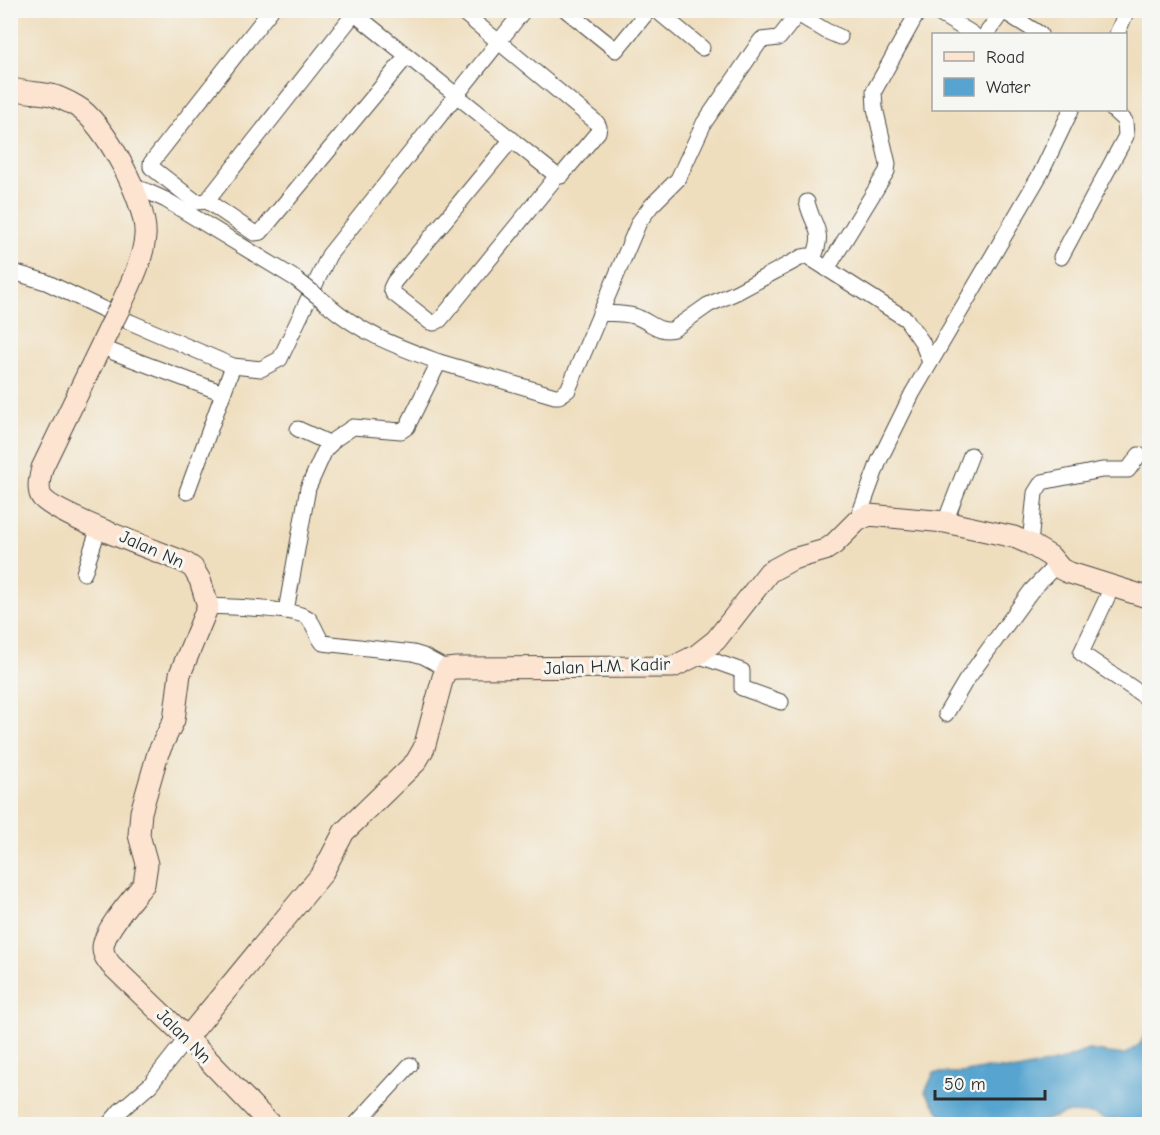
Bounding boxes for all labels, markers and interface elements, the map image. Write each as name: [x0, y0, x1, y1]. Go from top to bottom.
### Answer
legend: [932, 33, 1127, 111]
text: Road: [986, 47, 1025, 68]
text: Water: [986, 77, 1031, 98]
street label: Jalan Nn: [116, 526, 187, 573]
street label: Jalan H.M. Kadir: [543, 654, 671, 679]
street label: Jalan Nn: [152, 1005, 215, 1068]
scale bar: [935, 1063, 1044, 1101]
text: 50 m: [944, 1074, 986, 1095]

